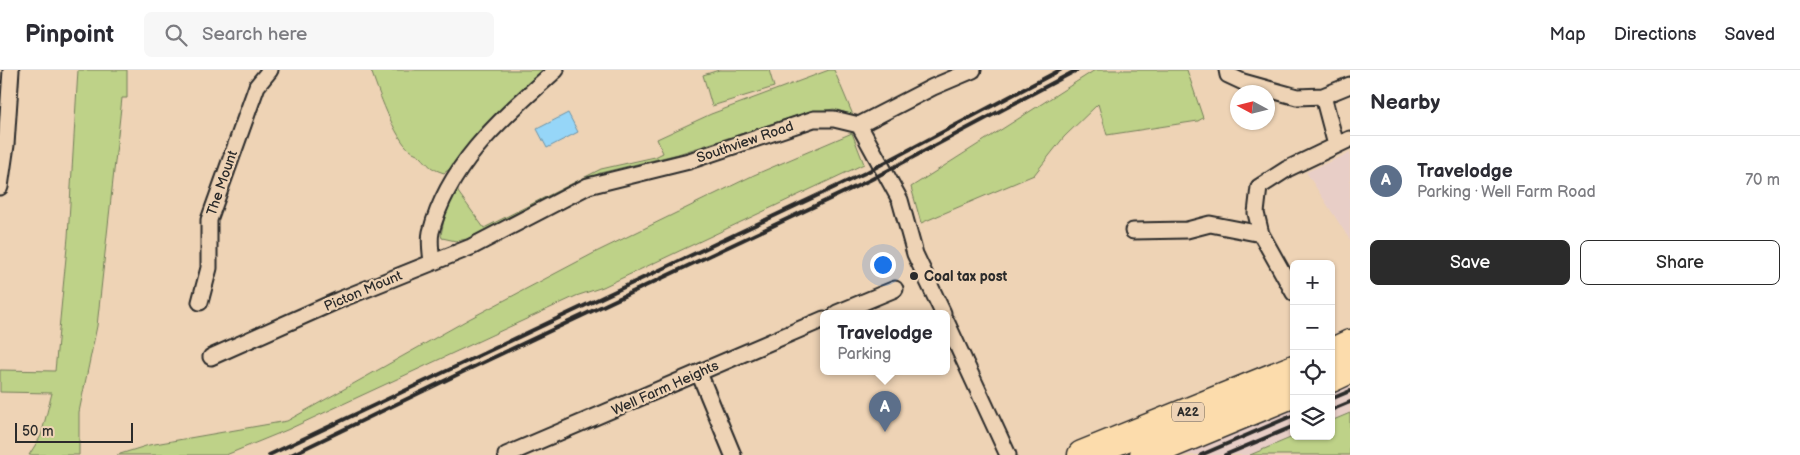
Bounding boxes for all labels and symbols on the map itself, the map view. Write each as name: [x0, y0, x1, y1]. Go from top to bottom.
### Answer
north arrow: [1230, 85, 1275, 130]
street label: Southview Road: [694, 117, 796, 167]
street label: The Mount: [203, 148, 241, 218]
your location: [870, 252, 896, 278]
street label: Picton Mount: [322, 267, 405, 315]
place label: Coal tax post: [924, 268, 1008, 285]
marker: Coal tax post: [908, 270, 920, 282]
street label: Well Farm Heights: [609, 357, 721, 419]
pin: A: [869, 391, 901, 432]
road number: A22: [1172, 402, 1204, 422]
scale bar: [15, 420, 132, 443]

